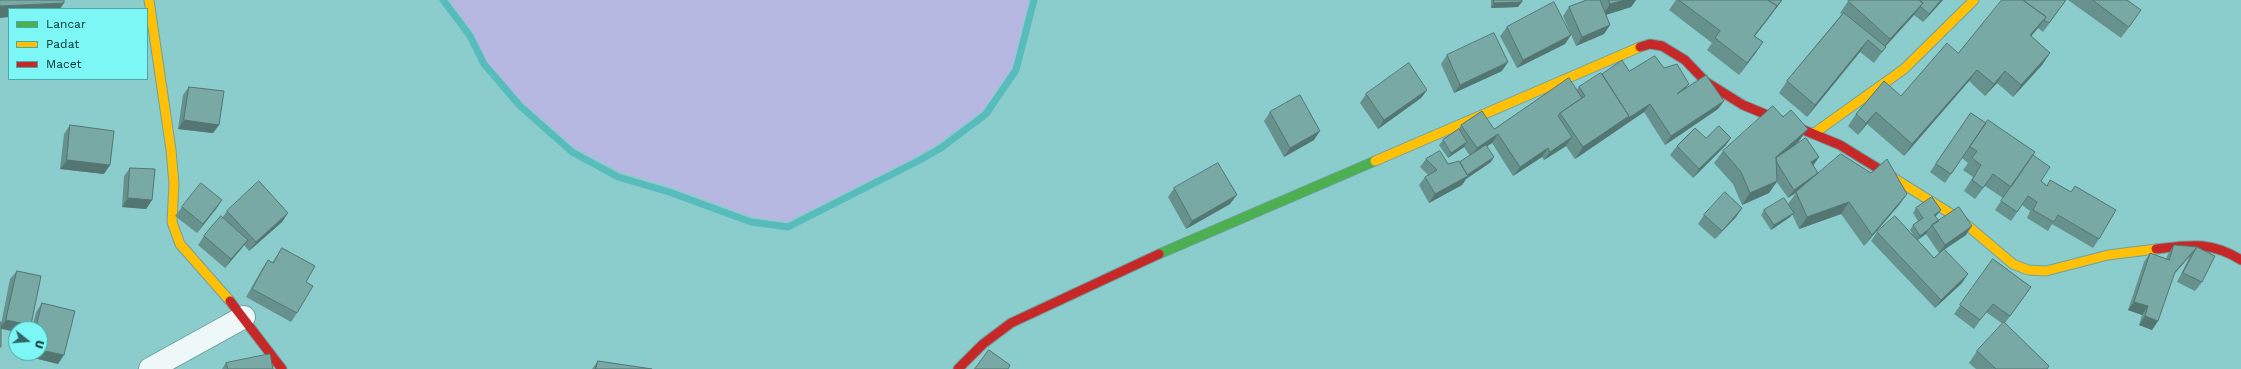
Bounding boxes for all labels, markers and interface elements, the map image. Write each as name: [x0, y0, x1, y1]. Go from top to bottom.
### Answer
legend: [8, 8, 148, 80]
text: Lancar: [46, 17, 86, 31]
text: Padat: [46, 37, 79, 51]
text: Macet: [46, 57, 81, 71]
north arrow: [8, 321, 48, 361]
text: U: [32, 339, 46, 350]

